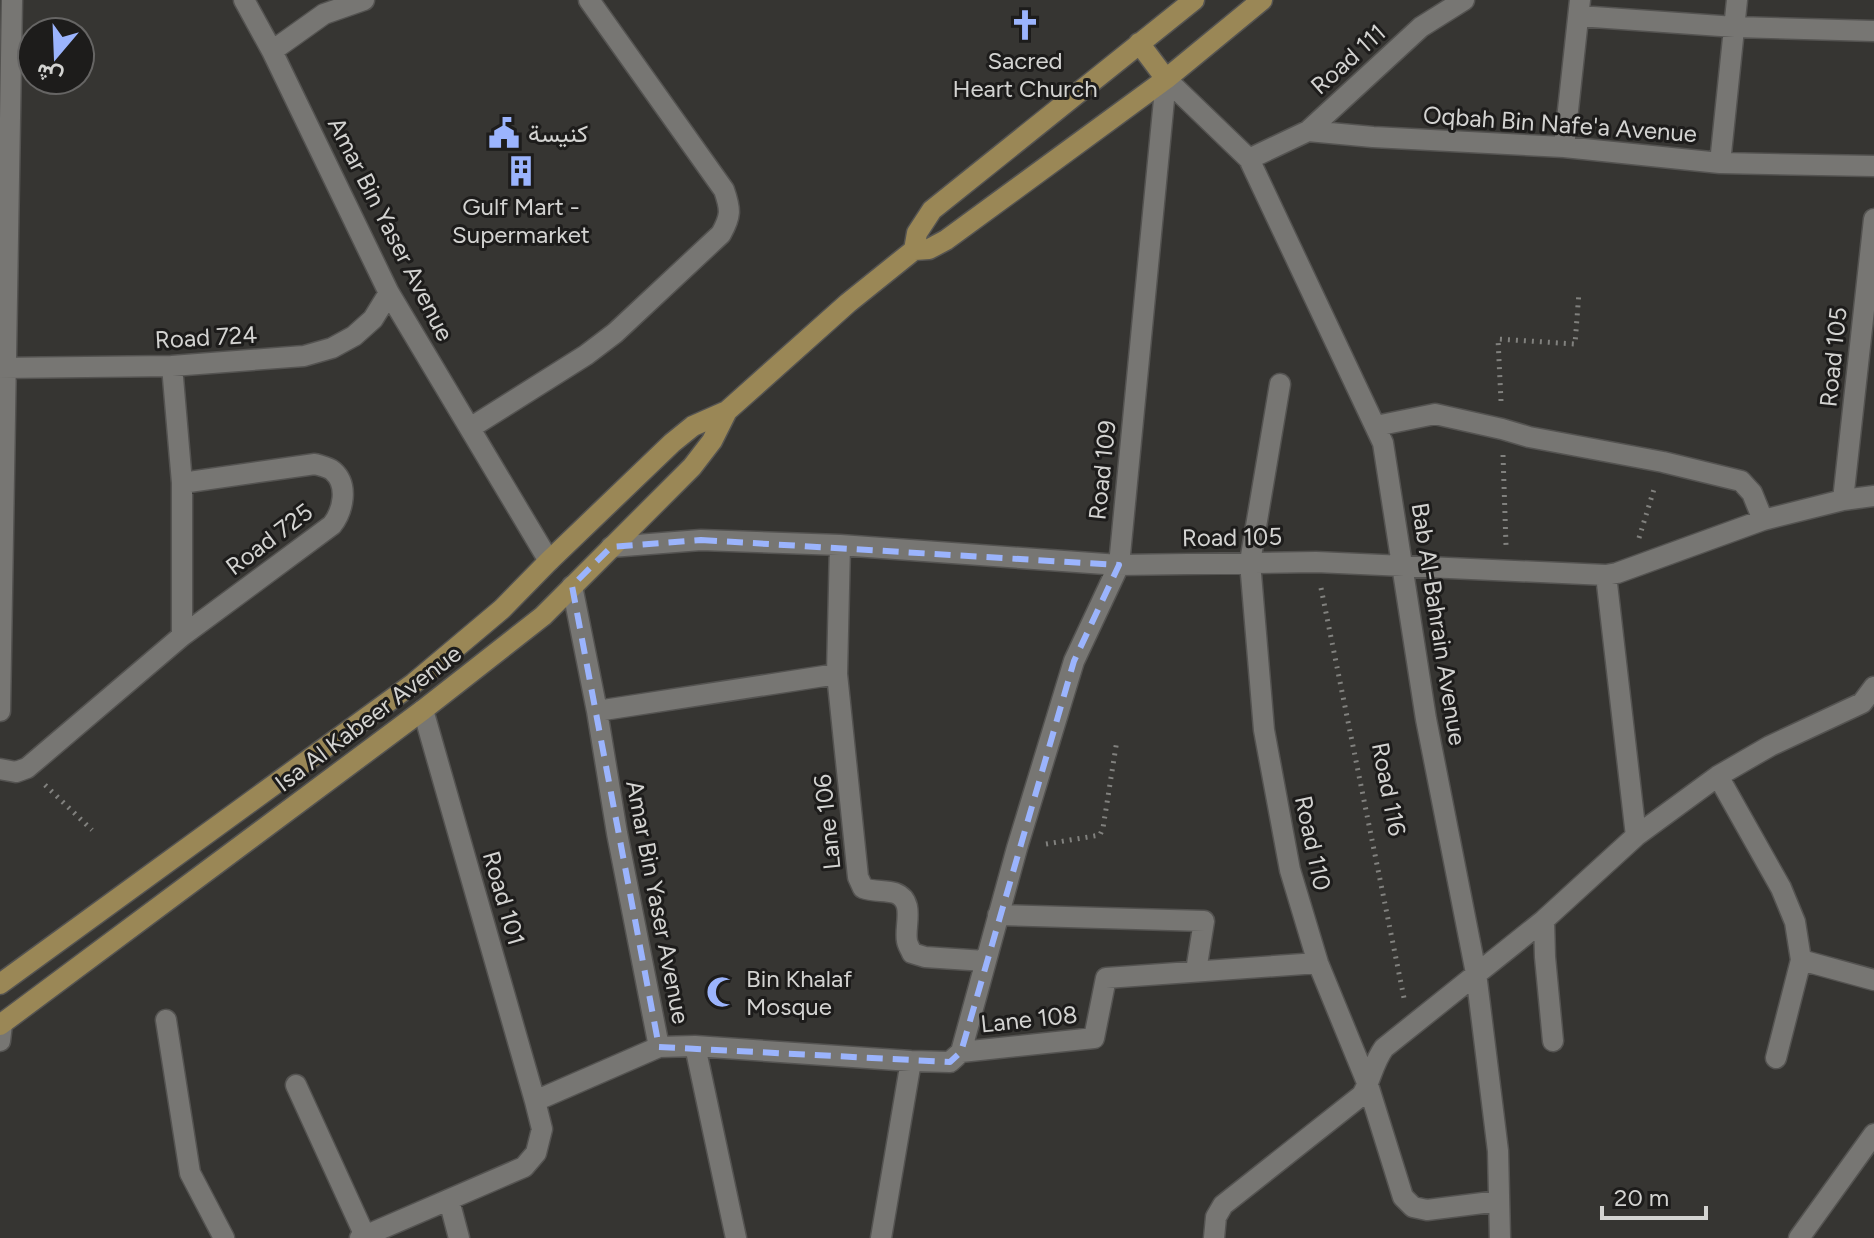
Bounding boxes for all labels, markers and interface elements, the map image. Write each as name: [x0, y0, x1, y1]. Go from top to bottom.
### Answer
church icon: Sacred Heart Church: [1008, 8, 1042, 42]
north arrow: [16, 16, 96, 96]
street label: Road 111: [1305, 18, 1391, 100]
place label: Sacred Heart Church: [952, 46, 1098, 103]
text: ش: [33, 57, 67, 92]
street label: Oqbah Bin Nafe'a Avenue: [1422, 100, 1698, 148]
street label: Amar Bin Yaser Avenue: [322, 112, 460, 346]
public building icon: كنيسة: [487, 116, 521, 150]
place label: كنيسة: [528, 119, 588, 148]
building icon: Gulf Mart - Supermarket: [504, 154, 538, 188]
place label: Gulf Mart - Supermarket: [452, 192, 590, 249]
street label: Road 105: [1813, 306, 1853, 408]
street label: Road 724: [154, 320, 258, 354]
street label: Road 109: [1082, 419, 1122, 521]
street label: Road 725: [220, 497, 318, 581]
street label: Bab Al-Bahrain Avenue: [1406, 501, 1472, 747]
street label: Road 105: [1182, 522, 1282, 552]
street label: Isa Al Kabeer Avenue: [269, 639, 467, 797]
street label: Road 116: [1366, 740, 1412, 838]
street label: Lane 106: [808, 773, 846, 871]
street label: Amar Bin Yaser Avenue: [620, 778, 696, 1026]
street label: Road 110: [1289, 793, 1337, 893]
street label: Road 101: [477, 848, 531, 948]
place label: Bin Khalaf Mosque: [746, 964, 852, 1021]
mosque icon: Bin Khalaf Mosque: [705, 975, 739, 1009]
street label: Lane 108: [979, 1000, 1079, 1038]
scale bar: [1602, 1170, 1706, 1220]
text: 20 m: [1614, 1183, 1669, 1212]

